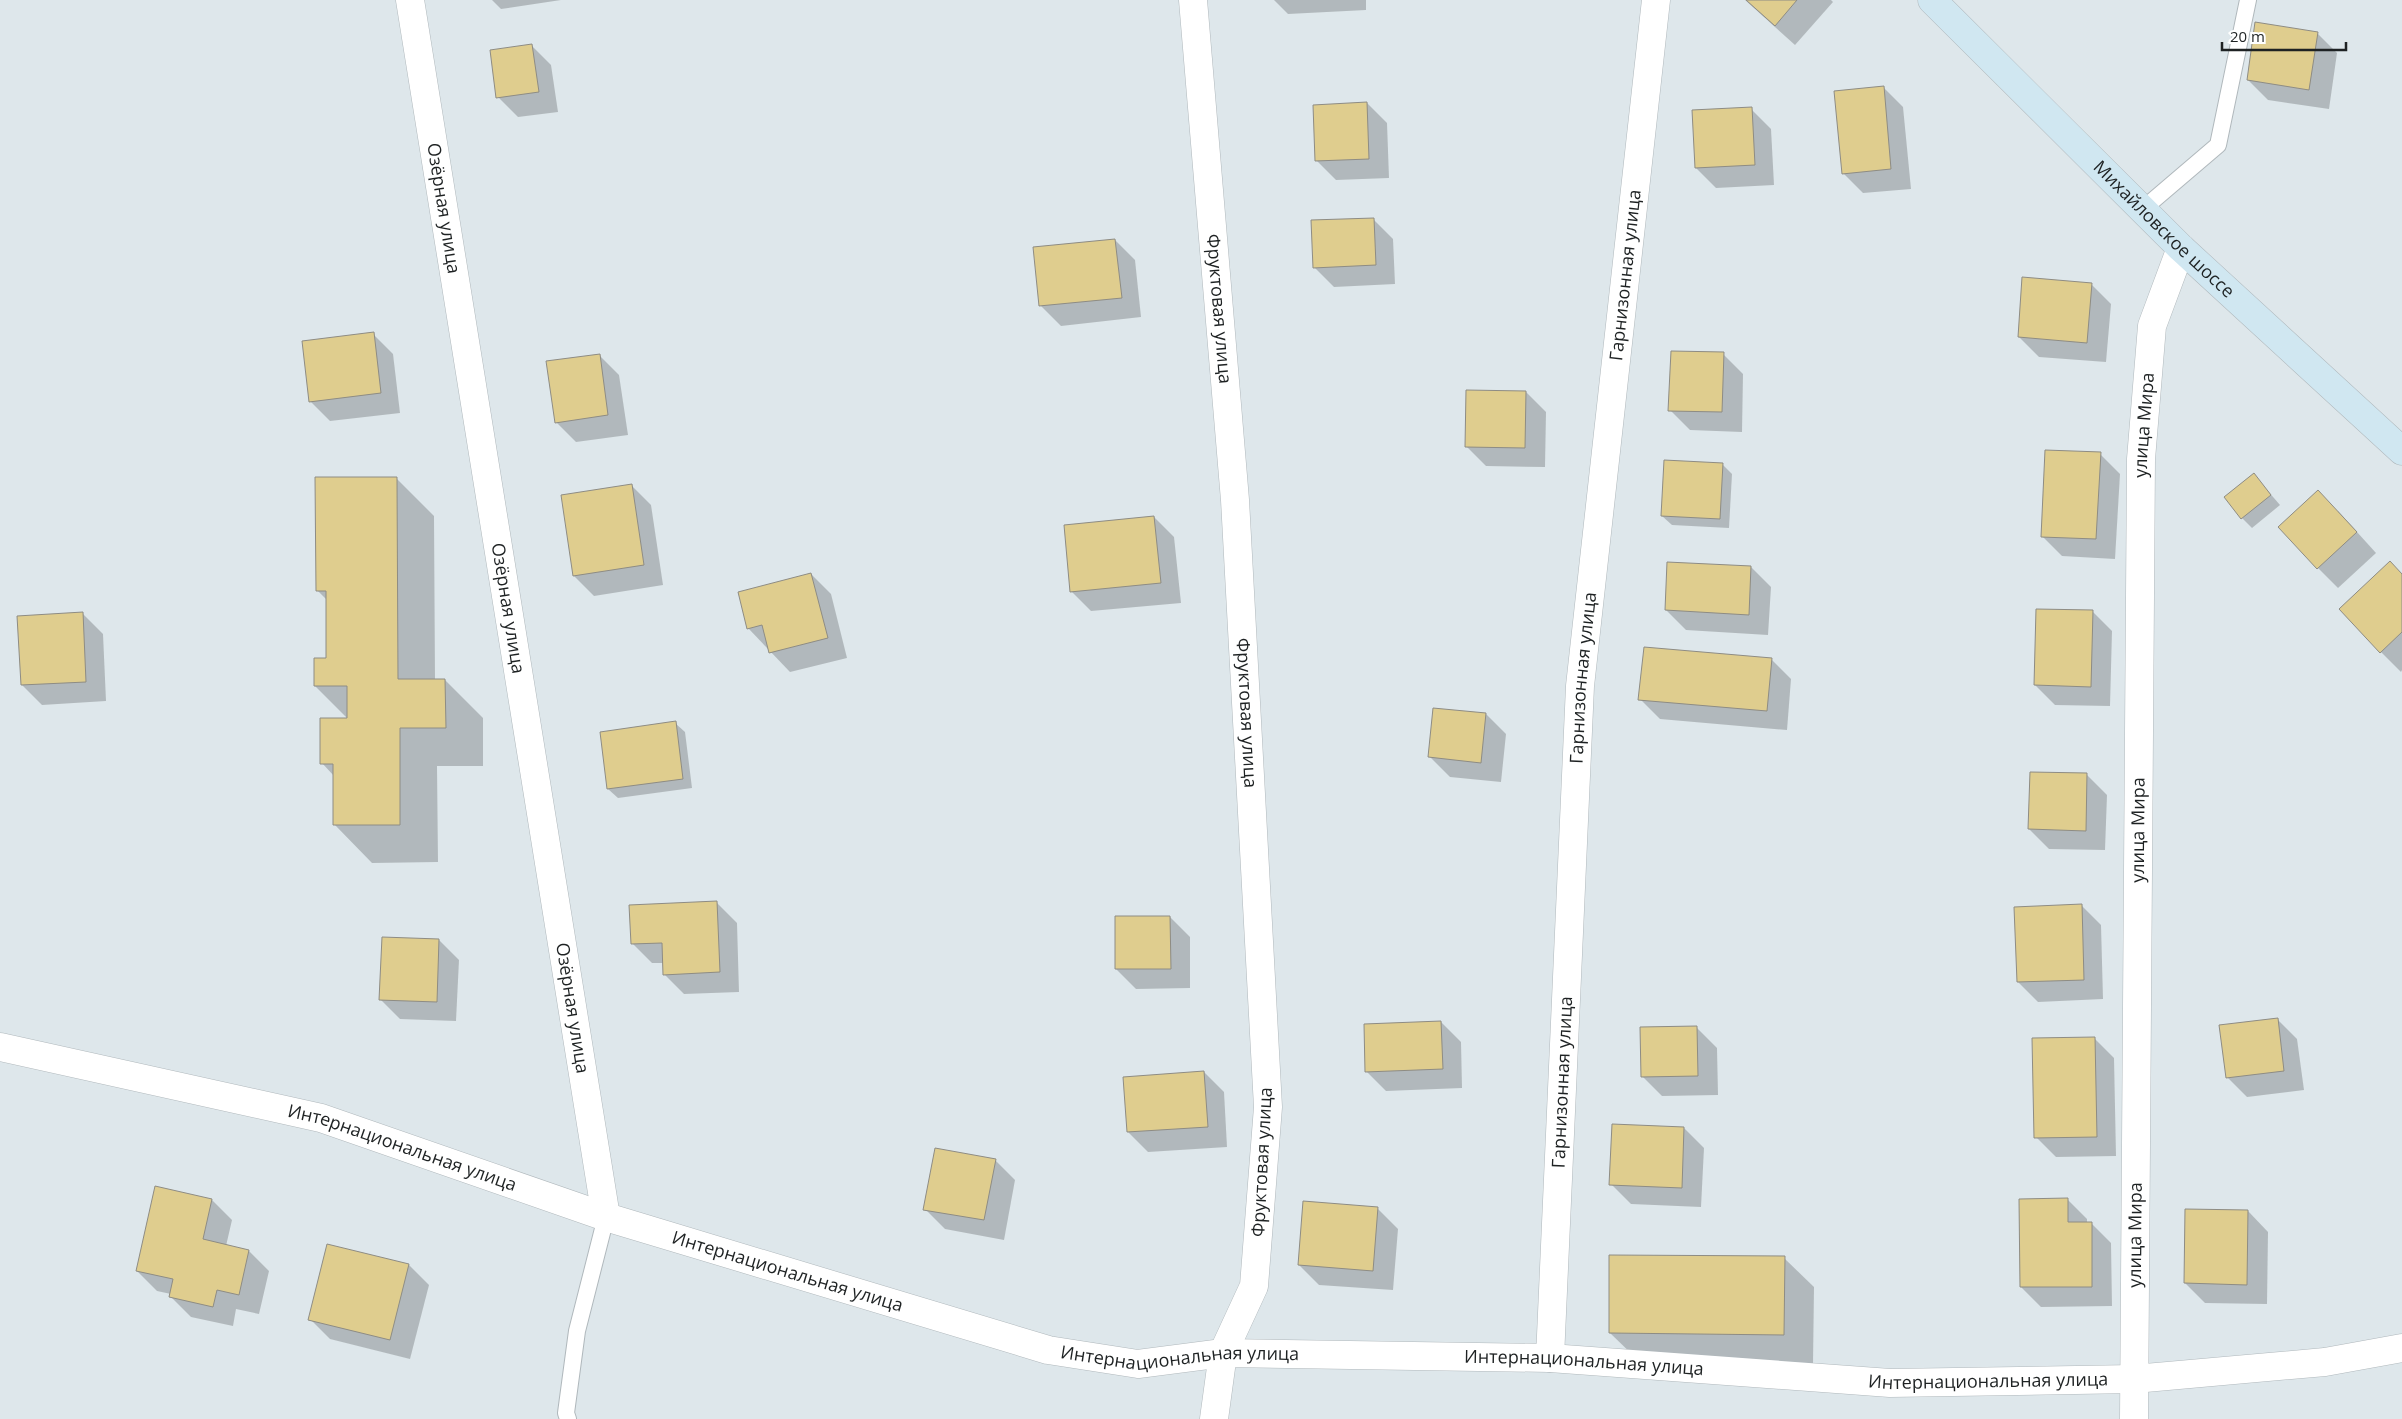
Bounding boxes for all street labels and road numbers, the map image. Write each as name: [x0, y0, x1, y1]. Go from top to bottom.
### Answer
street label: Озёрная улица: [422, 141, 467, 275]
street label: Михайловское шоссе: [2089, 155, 2240, 302]
street label: Гарнизонная улица: [1603, 188, 1646, 362]
street label: Фруктовая улица: [1202, 233, 1238, 385]
street label: улица Мира: [2128, 372, 2159, 478]
street label: Озёрная улица: [487, 541, 531, 675]
street label: Гарнизонная улица: [1564, 591, 1601, 764]
street label: Фруктовая улица: [1232, 637, 1264, 788]
street label: улица Мира: [2125, 777, 2150, 883]
street label: Озёрная улица: [551, 941, 596, 1075]
street label: Гарнизонная улица: [1545, 996, 1577, 1169]
street label: Фруктовая улица: [1245, 1086, 1277, 1237]
street label: Интернациональная улица: [286, 1098, 520, 1196]
street label: улица Мира: [2122, 1182, 2147, 1288]
street label: Интернациональная улица: [669, 1225, 906, 1317]
street label: Интернациональная улица: [1059, 1339, 1299, 1375]
street label: Интернациональная улица: [1464, 1344, 1705, 1380]
street label: Интернациональная улица: [1867, 1366, 2108, 1394]

